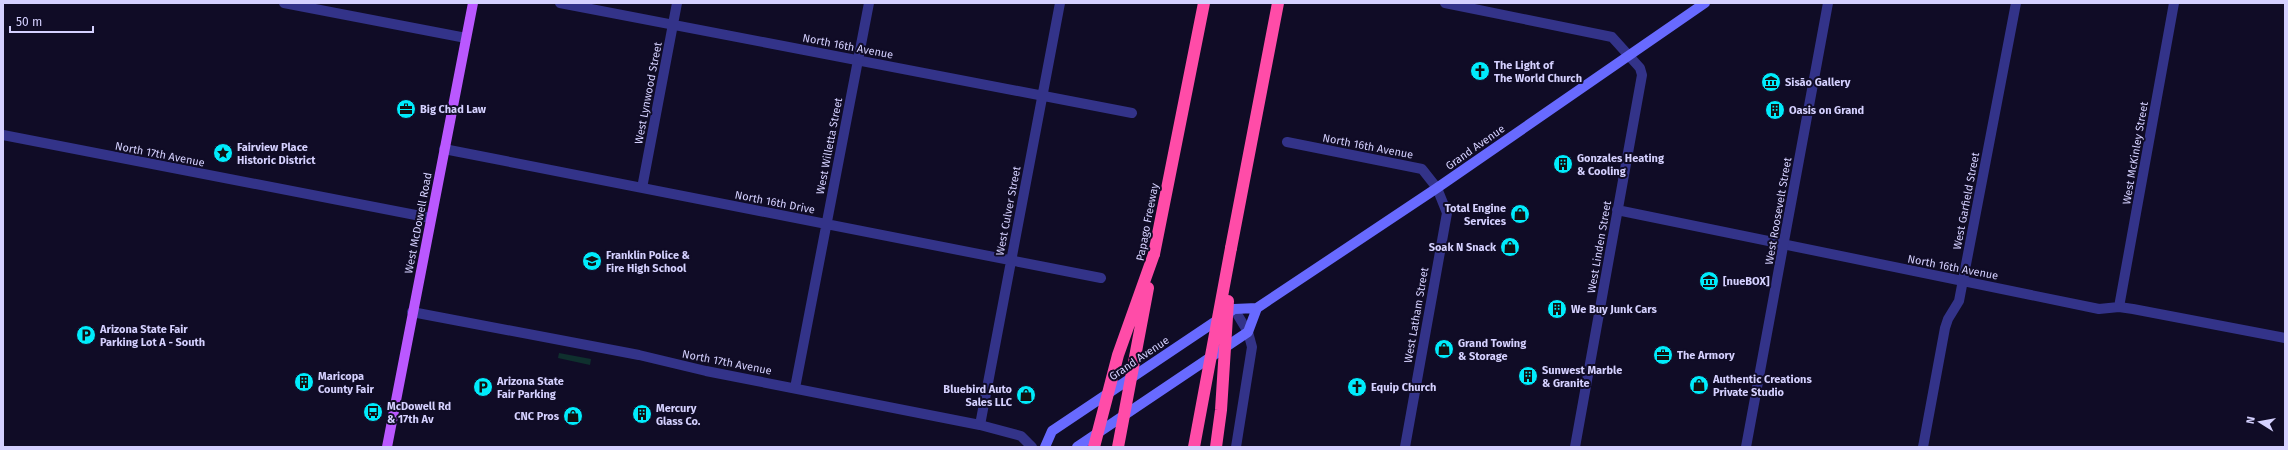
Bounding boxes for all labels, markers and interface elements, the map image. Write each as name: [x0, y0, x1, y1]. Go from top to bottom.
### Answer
scale bar: [10, 8, 93, 34]
text: 50 m: [16, 15, 42, 29]
street label: North 16th Avenue: [802, 31, 894, 62]
street label: West Lynwood Street: [632, 41, 665, 145]
place label: The Light of The World Church: [1494, 59, 1582, 85]
church icon: The Light of The World Church: [1469, 60, 1491, 82]
museum icon: Sisāo Gallery: [1760, 71, 1782, 93]
place label: Sisāo Gallery: [1785, 76, 1851, 89]
street label: West Willetta Street: [814, 97, 845, 196]
office icon: Big Chad Law: [395, 98, 417, 120]
building icon: Oasis on Grand: [1764, 99, 1786, 121]
street label: West McKinley Street: [2120, 101, 2151, 205]
place label: Big Chad Law: [420, 103, 487, 116]
place label: Oasis on Grand: [1789, 104, 1864, 117]
street label: Grand Avenue: [1443, 122, 1507, 173]
street label: North 16th Avenue: [1322, 131, 1414, 162]
street label: North 17th Avenue: [114, 139, 206, 170]
place label: Fairview Place Historic District: [237, 141, 316, 167]
place icon: Fairview Place Historic District: [212, 142, 234, 164]
street label: West Garfield Street: [1951, 151, 1982, 251]
place label: Gonzales Heating & Cooling: [1577, 152, 1665, 178]
building icon: Gonzales Heating & Cooling: [1552, 153, 1574, 175]
street label: West Roosevelt Street: [1763, 156, 1794, 266]
street label: West Culver Street: [993, 165, 1024, 257]
street label: West McDowell Road: [402, 171, 435, 275]
street label: Papago Freeway: [1134, 182, 1162, 262]
street label: North 16th Drive: [734, 188, 816, 217]
street label: West Linden Street: [1585, 200, 1614, 294]
place label: Total Engine Services: [1445, 202, 1507, 228]
shop icon: Total Engine Services: [1509, 203, 1531, 225]
shop icon: Soak N Snack: [1499, 236, 1521, 258]
place label: Soak N Snack: [1429, 241, 1497, 254]
place label: Franklin Police & Fire High School: [606, 249, 691, 275]
school or university icon: Franklin Police & Fire High School: [581, 250, 603, 272]
street label: North 16th Avenue: [1907, 252, 1999, 283]
street label: West Latham Street: [1402, 266, 1431, 364]
museum icon: [nueBOX]: [1698, 270, 1720, 292]
place label: [nueBOX]: [1723, 275, 1770, 288]
building icon: We Buy Junk Cars: [1546, 298, 1568, 320]
place label: We Buy Junk Cars: [1571, 303, 1658, 316]
place label: Arizona State Fair Parking Lot A - South: [99, 323, 205, 349]
parking icon: Arizona State Fair Parking Lot A - South: [75, 324, 97, 346]
street label: Grand Avenue: [1107, 334, 1172, 383]
place label: Grand Towing & Storage: [1458, 337, 1527, 363]
shop icon: Grand Towing & Storage: [1433, 338, 1455, 360]
office icon: The Armory: [1652, 344, 1674, 366]
street label: North 17th Avenue: [681, 347, 773, 378]
place label: The Armory: [1677, 349, 1735, 362]
place label: Sunwest Marble & Granite: [1542, 364, 1622, 390]
building icon: Sunwest Marble & Granite: [1517, 365, 1539, 387]
place label: Maricopa County Fair: [318, 370, 374, 396]
building icon: Maricopa County Fair: [293, 371, 315, 393]
place label: Authentic Creations Private Studio: [1712, 373, 1812, 399]
shop icon: Authentic Creations Private Studio: [1688, 374, 1710, 396]
place label: Arizona State Fair Parking: [496, 375, 564, 401]
parking icon: Arizona State Fair Parking: [472, 376, 494, 398]
church icon: Equip Church: [1346, 376, 1368, 398]
place label: Equip Church: [1371, 381, 1436, 394]
place label: Bluebird Auto Sales LLC: [943, 383, 1013, 409]
shop icon: Bluebird Auto Sales LLC: [1015, 384, 1037, 406]
place label: McDowell Rd & 17th Av: [387, 400, 451, 426]
bus stop icon: McDowell Rd & 17th Av: [362, 401, 384, 423]
place label: Mercury Glass Co.: [656, 402, 701, 428]
north arrow: [2240, 402, 2280, 442]
building icon: Mercury Glass Co.: [631, 403, 653, 425]
shop icon: CNC Pros: [562, 405, 584, 427]
place label: CNC Pros: [514, 410, 560, 423]
text: N: [2244, 415, 2258, 425]

